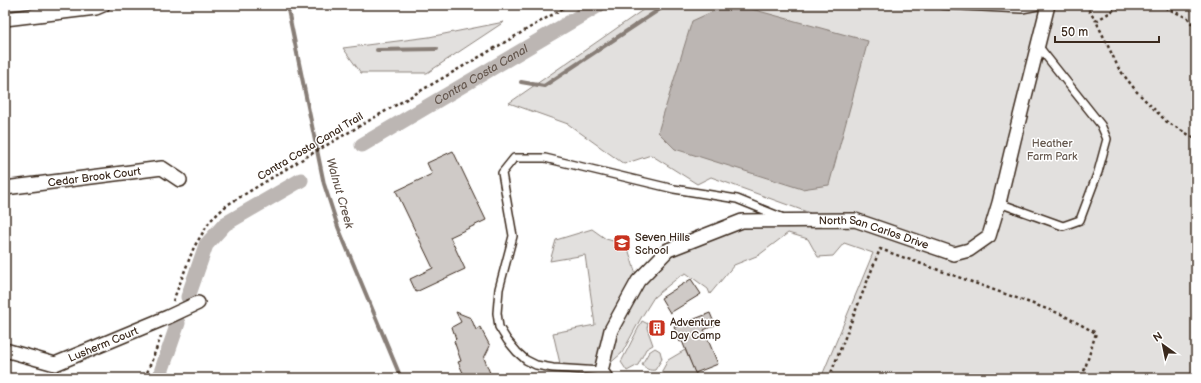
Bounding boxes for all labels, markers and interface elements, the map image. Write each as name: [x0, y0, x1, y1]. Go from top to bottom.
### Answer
scale bar: [1055, 18, 1159, 44]
text: 50 m: [1061, 25, 1088, 40]
water label: Contra Costa Canal: [431, 41, 532, 109]
street label: Contra Costa Canal Trail: [255, 110, 365, 183]
park label: Heather Farm Park: [1027, 137, 1078, 163]
water label: Walnut Creek: [322, 156, 357, 231]
street label: Cedar Brook Court: [47, 165, 142, 189]
street label: North San Carlos Drive: [819, 214, 931, 252]
place label: Seven Hills School: [635, 231, 690, 257]
school or university icon: Seven Hills School: [612, 233, 632, 253]
place label: Adventure Day Camp: [670, 316, 721, 342]
building icon: Adventure Day Camp: [647, 318, 667, 338]
street label: Lusherm Court: [67, 324, 141, 365]
north arrow: [1143, 325, 1183, 365]
text: N: [1151, 329, 1165, 345]

